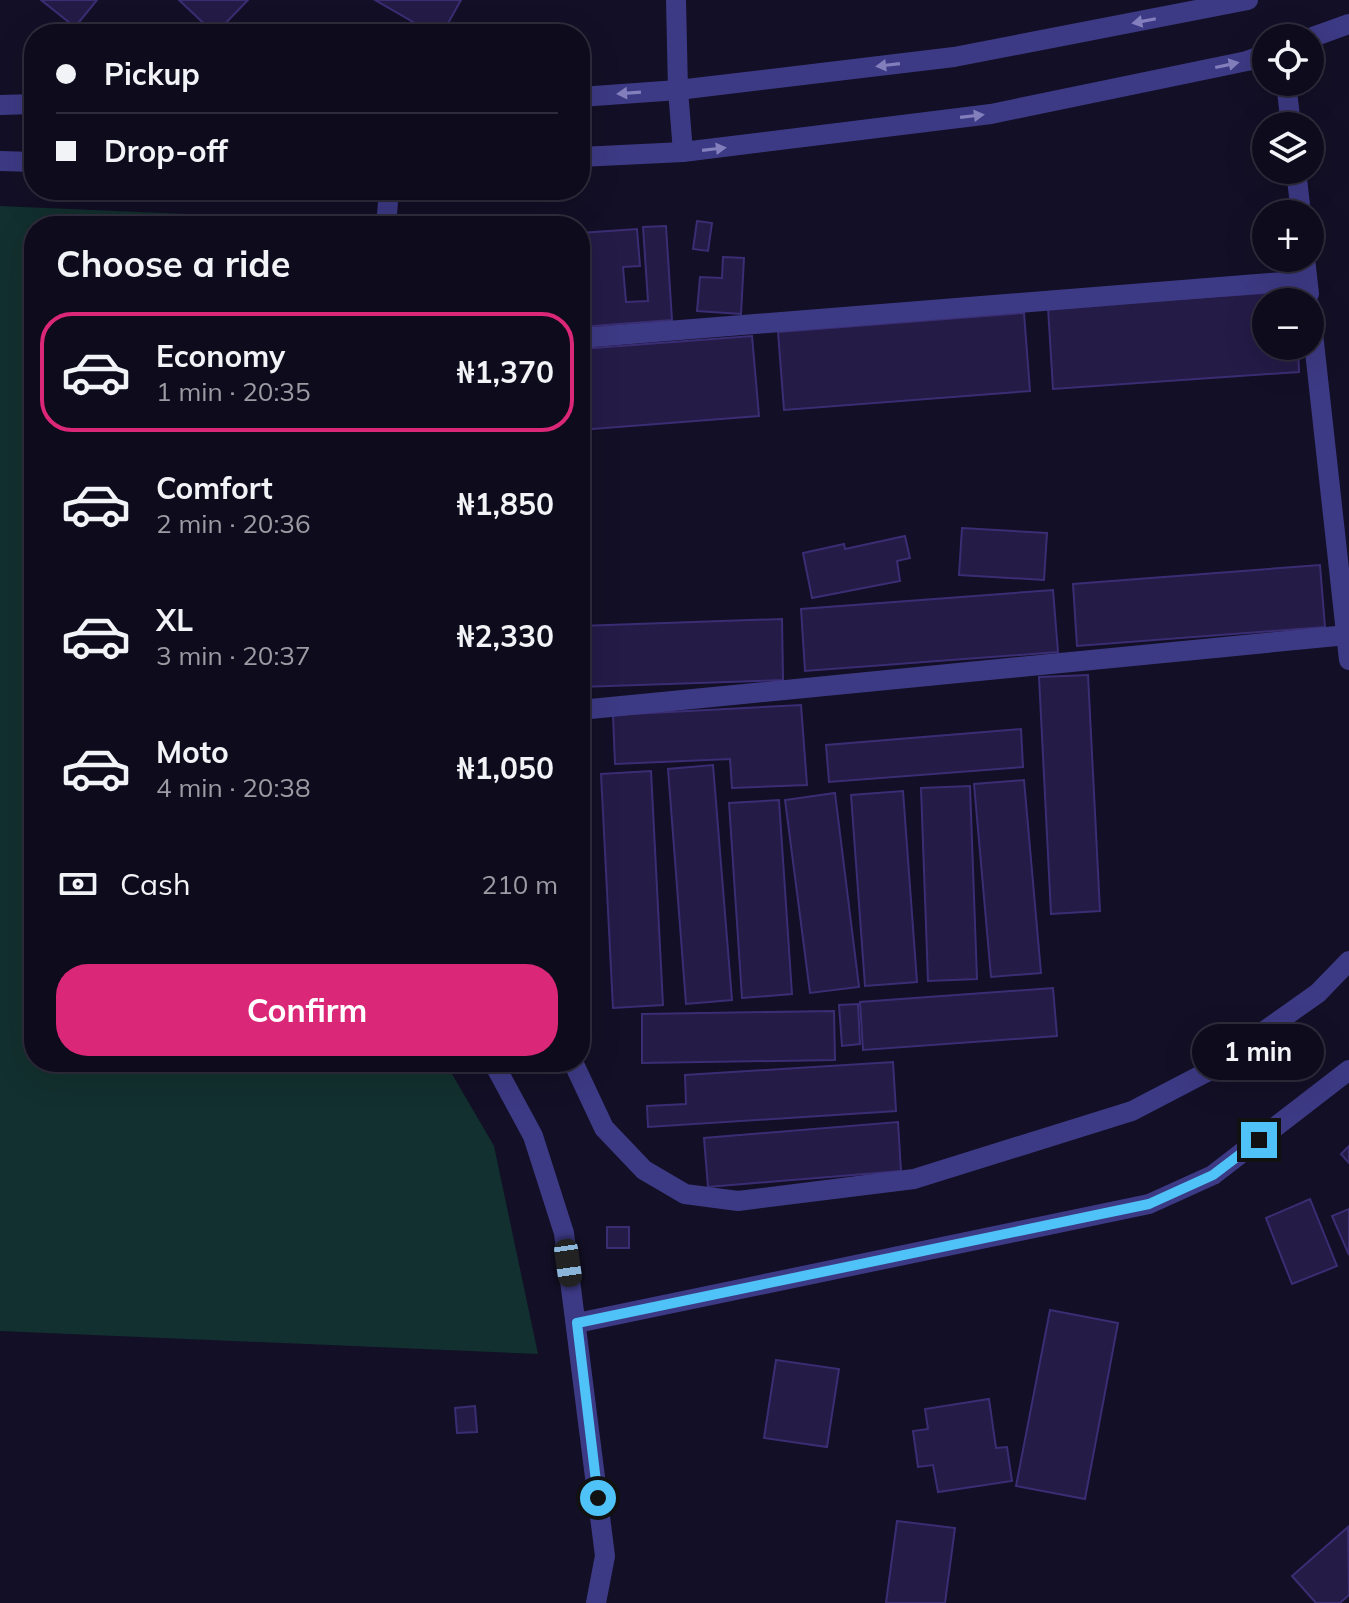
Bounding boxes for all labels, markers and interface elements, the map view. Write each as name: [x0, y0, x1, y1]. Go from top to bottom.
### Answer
one-way arrow: [1131, 15, 1156, 27]
map controls: [1252, 24, 1324, 360]
button: locate: [1252, 24, 1324, 96]
text: Pickup: [104, 55, 200, 93]
one-way arrow: [875, 58, 900, 71]
one-way arrow: [1214, 59, 1239, 71]
one-way arrow: [616, 87, 641, 100]
one-way arrow: [960, 109, 985, 122]
button: layers: [1252, 112, 1324, 184]
text: Drop-off: [104, 132, 228, 170]
one-way arrow: [702, 142, 727, 155]
button: +: [1252, 200, 1324, 272]
text: Choose a ride: [56, 241, 290, 286]
button: −: [1252, 288, 1324, 360]
icon: car: [60, 336, 132, 408]
text: Economy: [156, 337, 285, 375]
text: ₦1,370: [457, 353, 554, 391]
text: 1 min · 20:35: [156, 375, 311, 408]
icon: car: [60, 468, 132, 540]
text: Comfort: [156, 469, 273, 507]
text: ₦1,850: [457, 485, 554, 523]
text: 2 min · 20:36: [156, 507, 311, 540]
icon: car: [60, 600, 132, 672]
text: XL: [156, 601, 193, 639]
text: ₦2,330: [457, 617, 554, 655]
text: 3 min · 20:37: [156, 639, 311, 672]
icon: car: [60, 732, 132, 804]
text: Moto: [156, 733, 229, 771]
text: ₦1,050: [457, 749, 554, 787]
text: 4 min · 20:38: [156, 771, 311, 804]
icon: cash: [56, 862, 100, 906]
text: Cash: [120, 865, 191, 903]
text: 210 m: [482, 868, 558, 901]
button: Confirm: [56, 964, 558, 1056]
callout: 1 min: [1193, 1024, 1325, 1080]
text: 1 min: [1224, 1035, 1292, 1068]
route end: [1241, 1122, 1277, 1158]
car: [553, 1238, 583, 1288]
route start: [580, 1480, 616, 1516]

